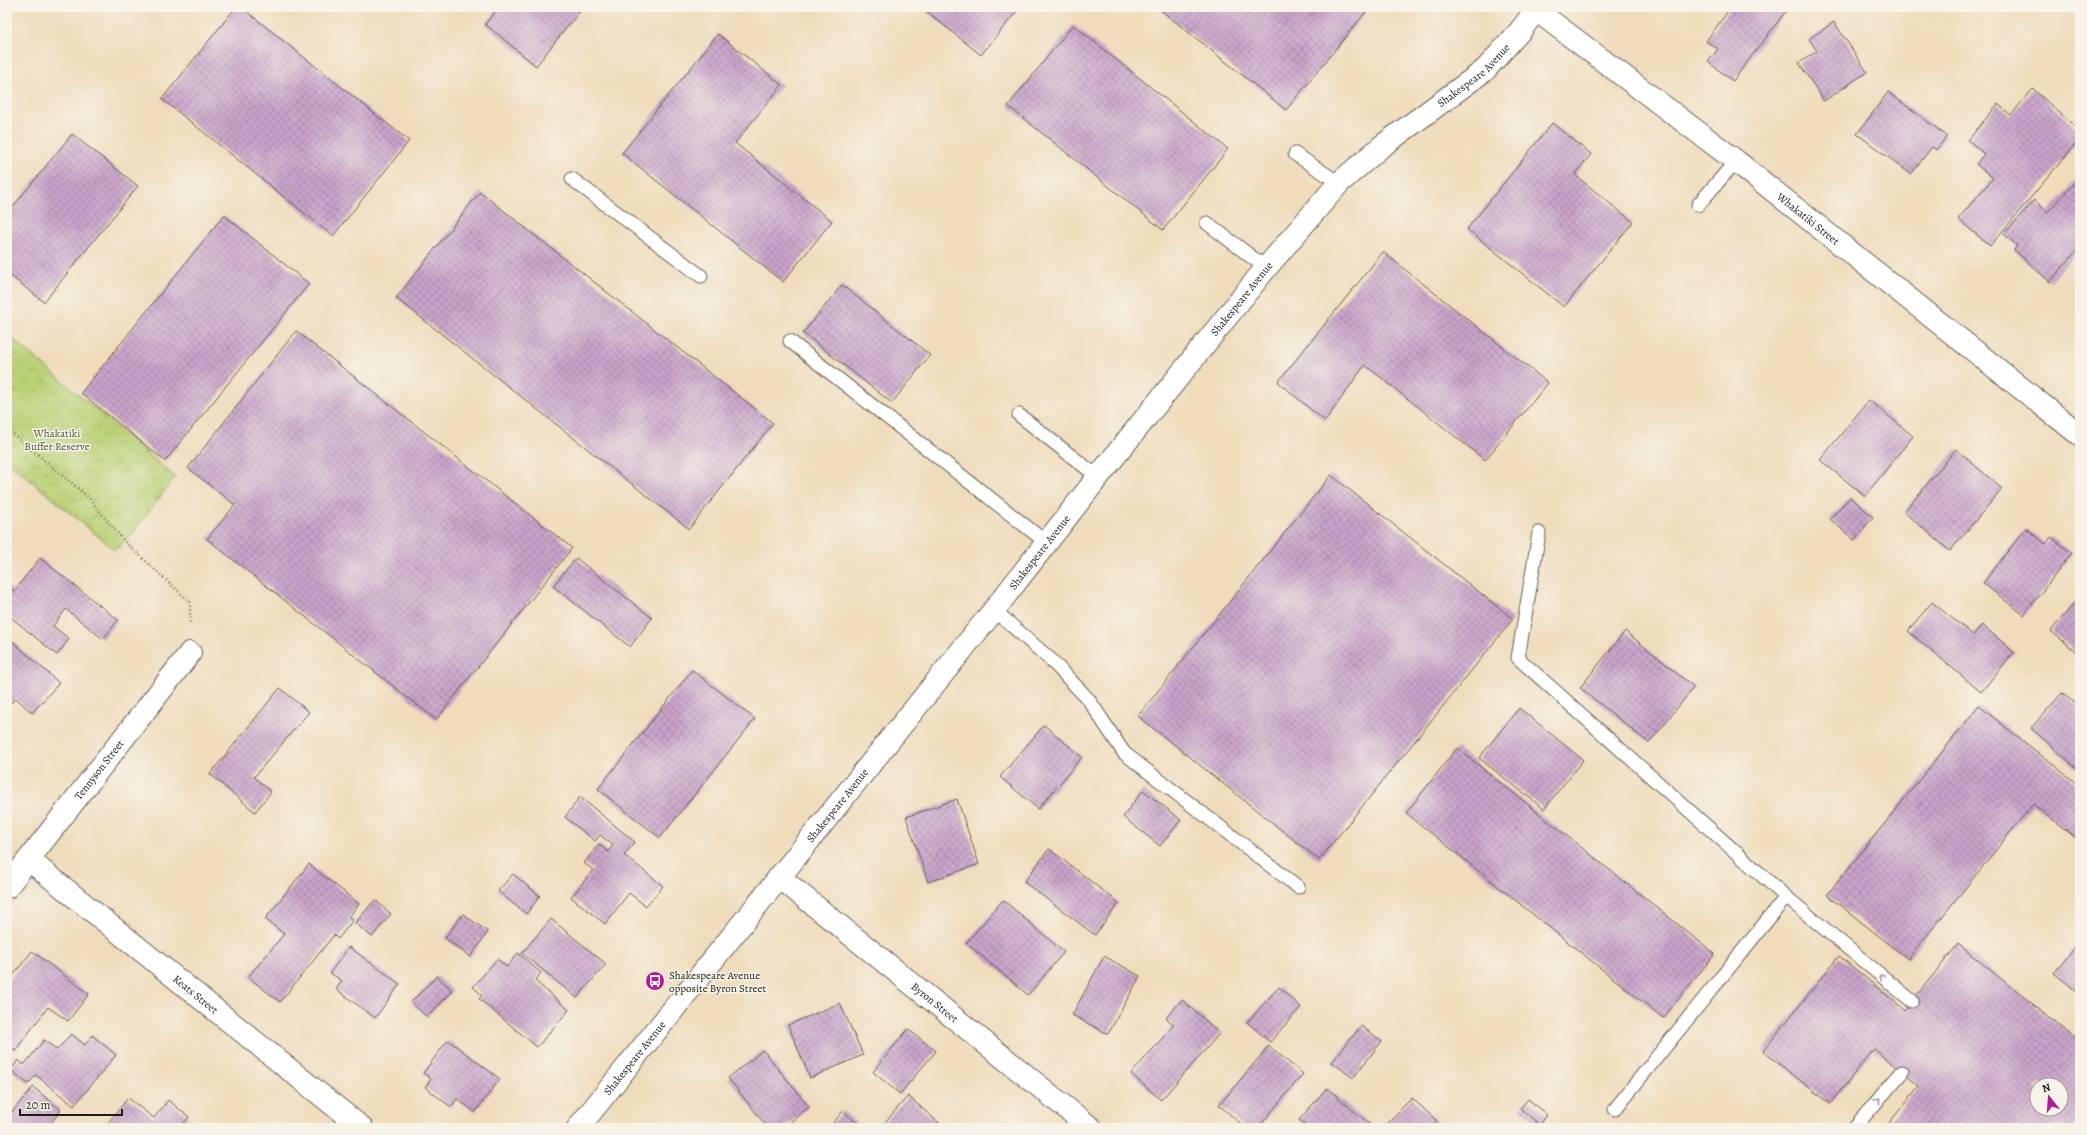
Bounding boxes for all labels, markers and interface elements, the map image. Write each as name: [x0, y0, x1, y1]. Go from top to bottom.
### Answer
street label: Shakespeare Avenue: [1434, 40, 1513, 110]
street label: Whakatiki Street: [1773, 188, 1843, 248]
street label: Shakespeare Avenue: [1207, 258, 1276, 339]
park label: Whakatiki Buffer Reserve: [24, 426, 90, 454]
street label: Shakespeare Avenue: [1005, 511, 1073, 593]
street label: Tennyson Street: [71, 736, 127, 803]
street label: Shakespeare Avenue: [803, 765, 872, 846]
place label: Shakespeare Avenue opposite Byron Street: [669, 968, 766, 996]
bus stop icon: Shakespeare Avenue opposite Byron Street: [644, 970, 666, 992]
street label: Keats Street: [170, 971, 222, 1017]
one-way arrow: [1880, 974, 1887, 981]
street label: Byron Street: [908, 979, 962, 1026]
street label: Shakespeare Avenue: [600, 1017, 669, 1098]
north arrow: [2029, 1077, 2069, 1117]
text: N: [2040, 1080, 2052, 1096]
scale bar: [20, 1091, 122, 1117]
text: 20 m: [26, 1097, 50, 1113]
one-way arrow: [1874, 1097, 1881, 1105]

